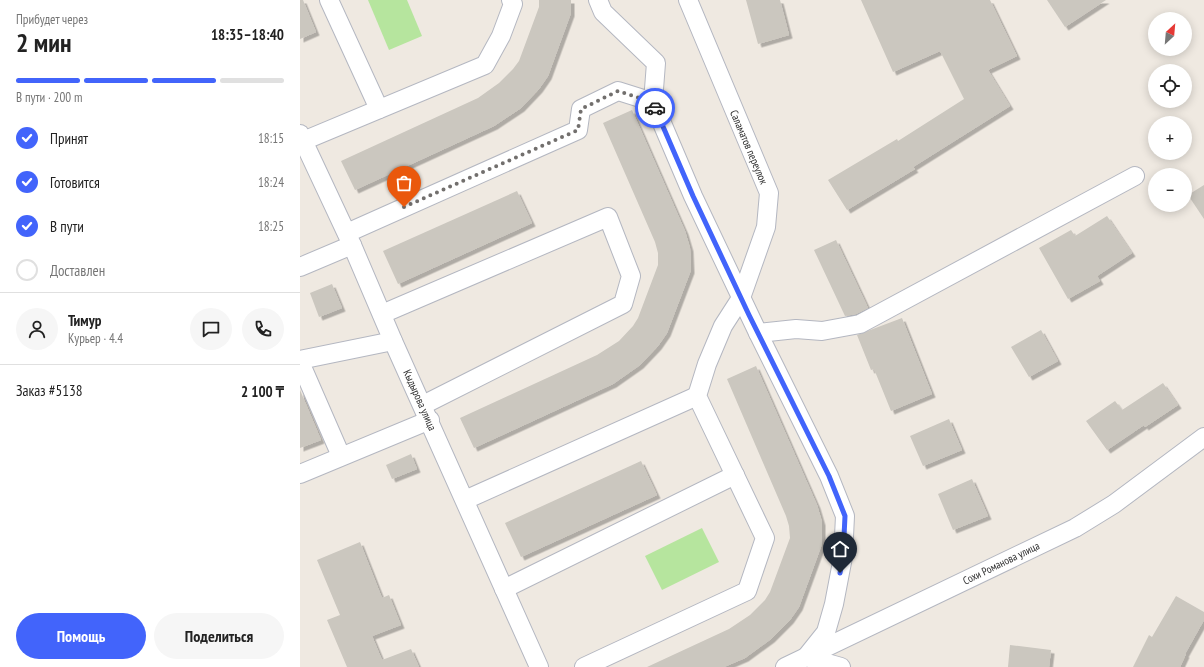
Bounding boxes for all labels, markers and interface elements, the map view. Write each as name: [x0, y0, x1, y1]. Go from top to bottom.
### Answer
text: Прибудет через: [16, 11, 88, 28]
north arrow: [1148, 12, 1192, 56]
map controls: [1148, 12, 1192, 212]
text: 18:35–18:40: [211, 25, 284, 44]
text: 2 мин: [16, 26, 71, 59]
button: locate: [1148, 64, 1192, 108]
courier: [635, 88, 675, 128]
text: В пути · 200 m: [16, 89, 82, 106]
icon: car: [644, 97, 666, 119]
street label: Саламатов переулок: [727, 108, 771, 187]
button: +: [1148, 116, 1192, 160]
icon: check: [16, 127, 38, 149]
text: Принят: [50, 129, 88, 148]
text: 18:15: [258, 130, 284, 147]
pin: [387, 166, 421, 207]
button: −: [1148, 168, 1192, 212]
icon: check: [16, 171, 38, 193]
icon: bag: [393, 172, 415, 194]
text: Готовится: [50, 173, 100, 192]
text: 18:24: [258, 174, 284, 191]
icon: check: [16, 215, 38, 237]
text: В пути: [50, 217, 84, 236]
text: 18:25: [258, 218, 284, 235]
text: Доставлен: [50, 261, 105, 280]
button: person: [16, 308, 58, 350]
button: chat: [190, 308, 232, 350]
button: phone: [242, 308, 284, 350]
text: Тимур: [68, 311, 101, 330]
text: Курьер · 4.4: [68, 330, 123, 347]
street label: Кыдырова улица: [400, 367, 440, 433]
text: Заказ #5138: [16, 381, 83, 400]
text: 2 100 ₸: [241, 382, 284, 401]
pin: [823, 532, 857, 573]
icon: home: [829, 538, 851, 560]
street label: Сохи Романова улица: [960, 538, 1042, 588]
button: Помощь: [16, 613, 146, 659]
button: Поделиться: [154, 613, 284, 659]

